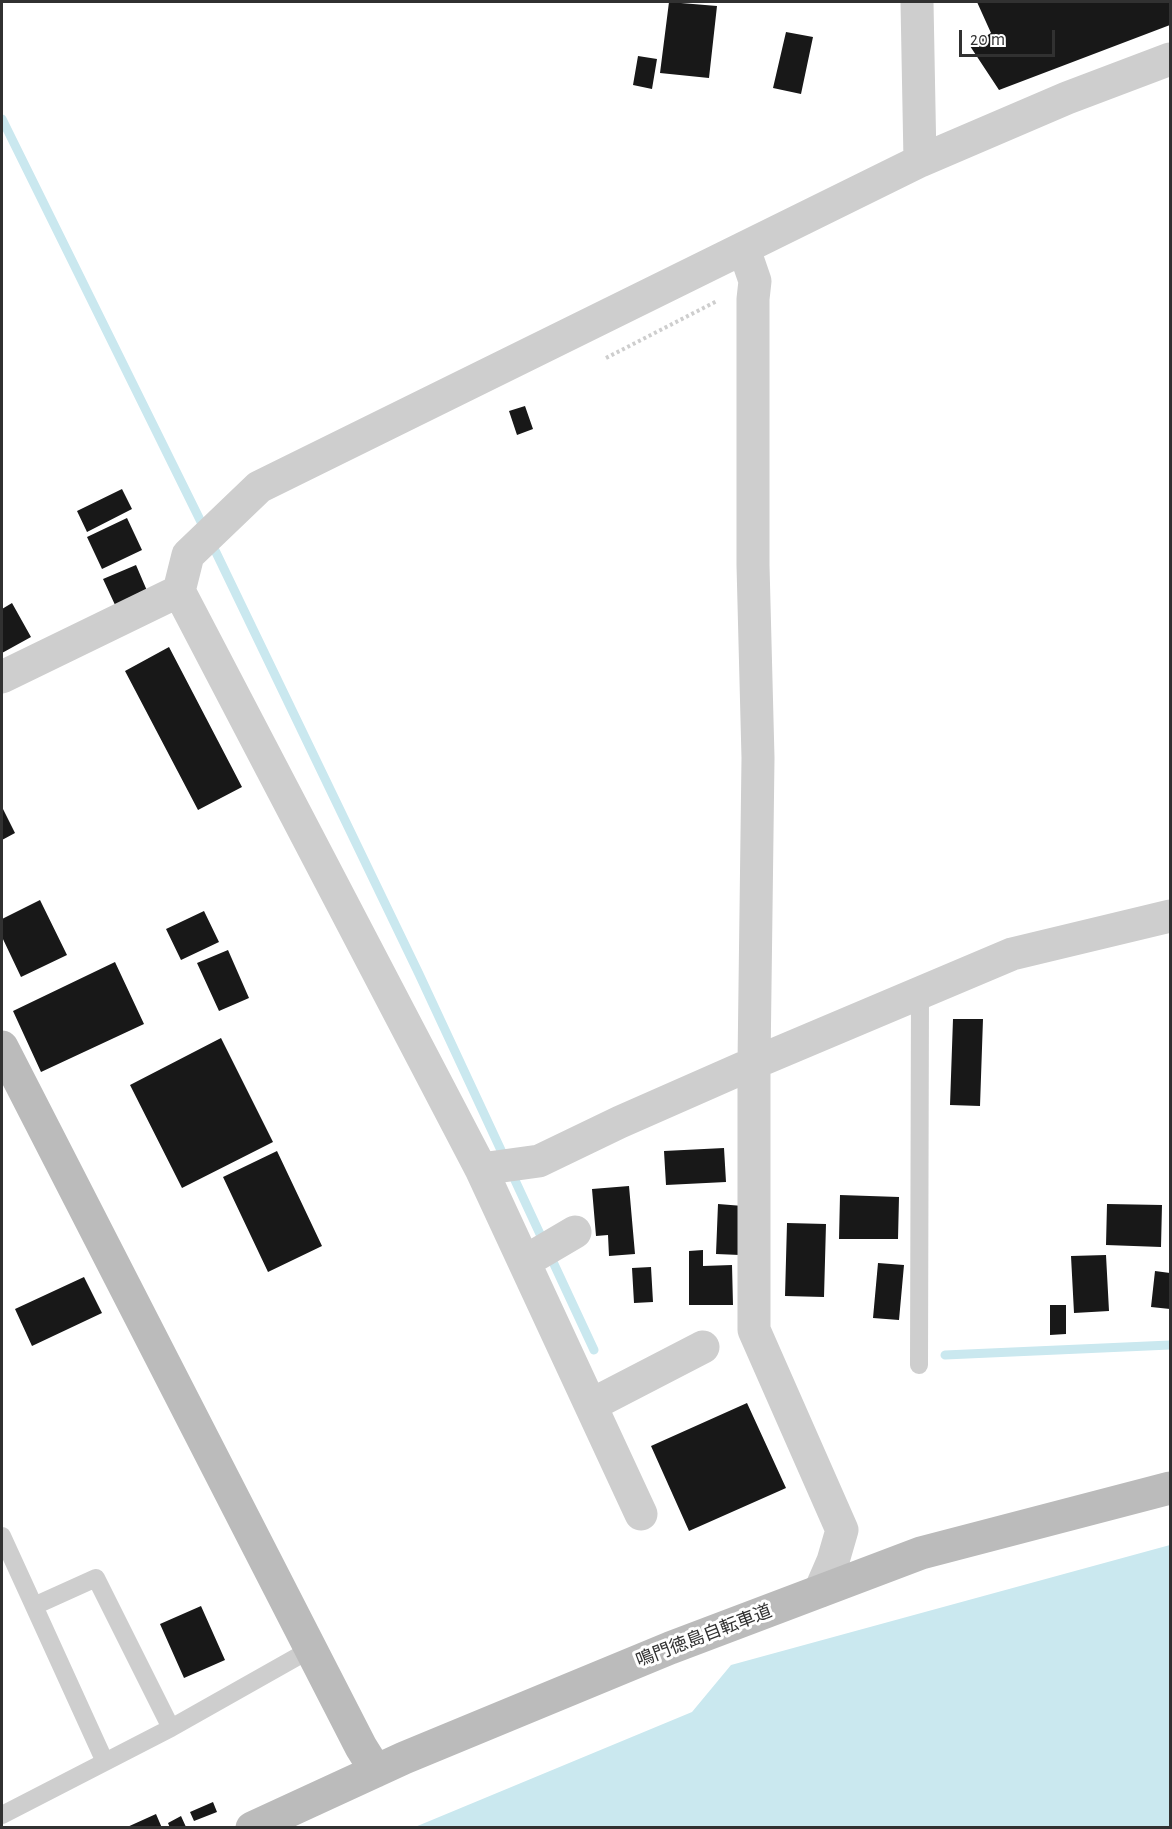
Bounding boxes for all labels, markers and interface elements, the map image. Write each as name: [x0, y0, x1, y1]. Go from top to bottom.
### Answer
scale bar: [962, 18, 1058, 56]
text: 20 m: [970, 31, 1005, 49]
street label: 鳴門徳島自転車道: [633, 1600, 775, 1672]

